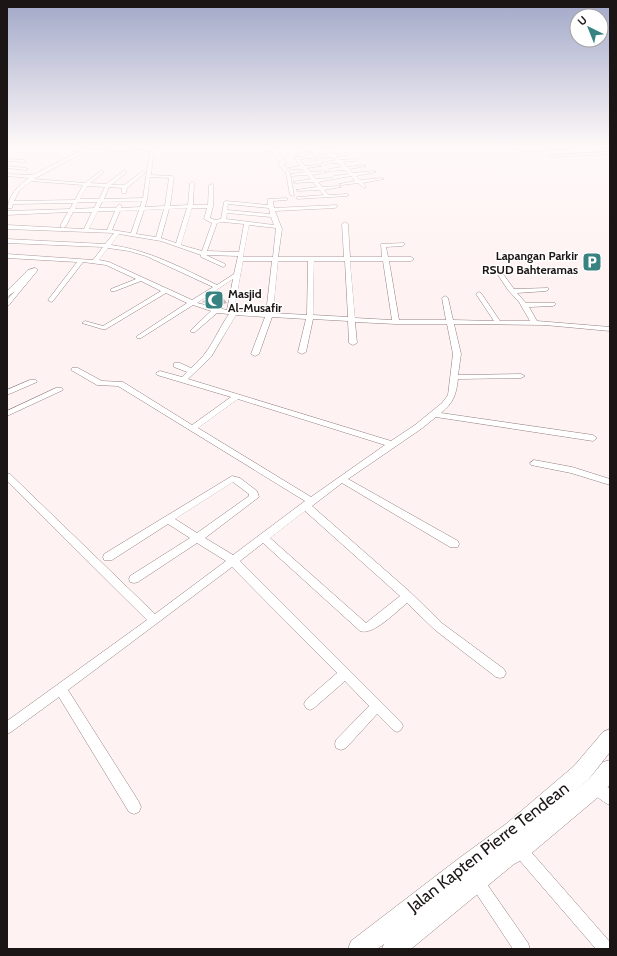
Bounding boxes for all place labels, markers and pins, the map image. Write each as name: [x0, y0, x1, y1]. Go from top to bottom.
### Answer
place label: Lapangan Parkir RSUD Bahteramas: [482, 248, 578, 277]
parking icon: Lapangan Parkir RSUD Bahteramas: [581, 251, 603, 273]
place label: Masjid Al-Musafir: [228, 286, 282, 315]
mosque icon: Masjid Al-Musafir: [203, 289, 225, 311]

